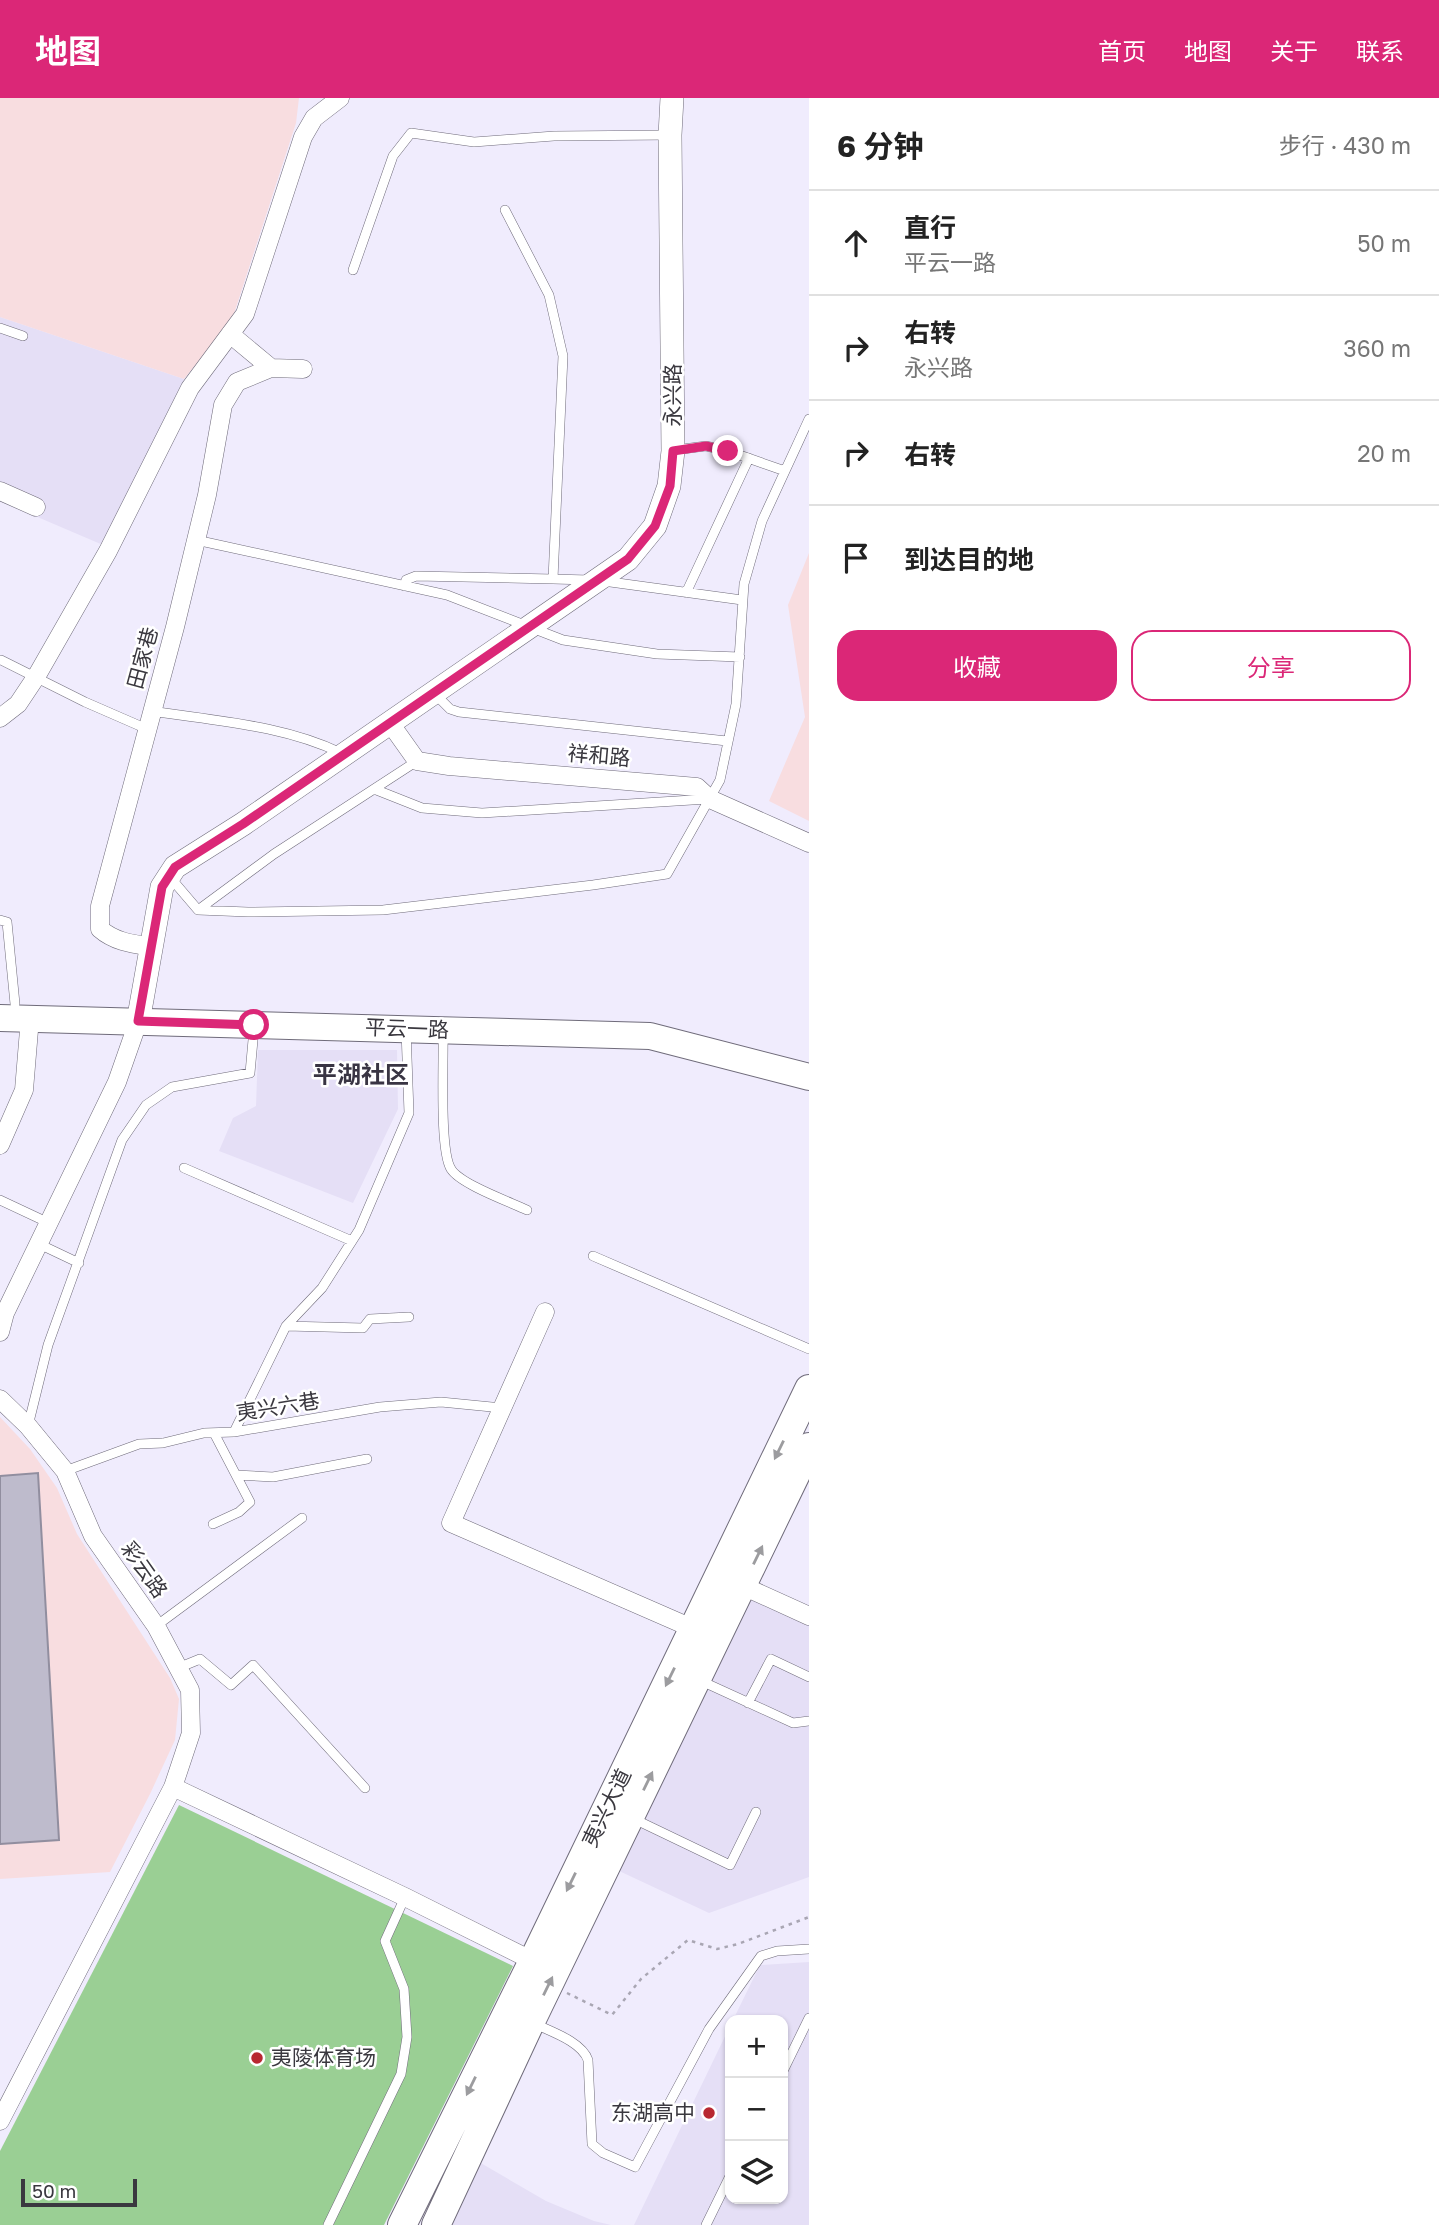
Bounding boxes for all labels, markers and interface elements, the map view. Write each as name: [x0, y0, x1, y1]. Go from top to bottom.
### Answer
text: 地图: [35, 31, 101, 70]
text: 首页: [1098, 36, 1146, 65]
text: 地图: [1184, 36, 1232, 65]
text: 关于: [1270, 36, 1318, 65]
text: 联系: [1356, 36, 1404, 65]
text: 6 分钟: [837, 128, 924, 164]
text: 步行 · 430 m: [1279, 131, 1411, 159]
text: 直行: [904, 212, 956, 243]
icon: ahead: [837, 224, 875, 262]
text: 50 m: [1357, 229, 1411, 257]
text: 平云一路: [904, 248, 996, 276]
text: 右转: [904, 317, 956, 348]
icon: right: [837, 329, 875, 367]
text: 360 m: [1343, 334, 1411, 362]
text: 永兴路: [904, 353, 973, 381]
street label: 永兴路: [659, 364, 685, 427]
icon: right: [837, 434, 875, 472]
route end: [712, 435, 743, 466]
text: 右转: [904, 439, 956, 470]
text: 20 m: [1357, 439, 1411, 467]
icon: arrive: [837, 539, 875, 577]
text: 到达目的地: [904, 544, 1034, 575]
street label: 田家巷: [121, 624, 163, 692]
button: 收藏: [837, 630, 1117, 701]
button: 分享: [1131, 630, 1411, 701]
street label: 祥和路: [567, 739, 632, 771]
route start: [238, 1009, 269, 1040]
street label: 平云一路: [365, 1014, 449, 1042]
district label: 平湖社区: [313, 1059, 409, 1088]
street label: 夷兴六巷: [234, 1387, 321, 1425]
one-way arrow: [774, 1440, 785, 1460]
street label: 彩云路: [116, 1536, 174, 1603]
one-way arrow: [752, 1545, 763, 1565]
one-way arrow: [664, 1667, 676, 1687]
street label: 夷兴大道: [576, 1764, 636, 1851]
one-way arrow: [642, 1771, 653, 1791]
one-way arrow: [565, 1872, 577, 1892]
one-way arrow: [542, 1976, 554, 1996]
map controls: [725, 2015, 788, 2204]
button: +: [725, 2015, 788, 2078]
place label: 夷陵体育场: [271, 2044, 376, 2070]
marker: 夷陵体育场: [249, 2050, 265, 2066]
one-way arrow: [465, 2076, 476, 2096]
button: −: [725, 2078, 788, 2141]
place label: 东湖高中: [611, 2099, 695, 2125]
marker: 东湖高中: [701, 2105, 717, 2121]
button: layers: [725, 2141, 788, 2204]
scale bar: [21, 2176, 136, 2208]
text: 50 m: [32, 2179, 76, 2202]

